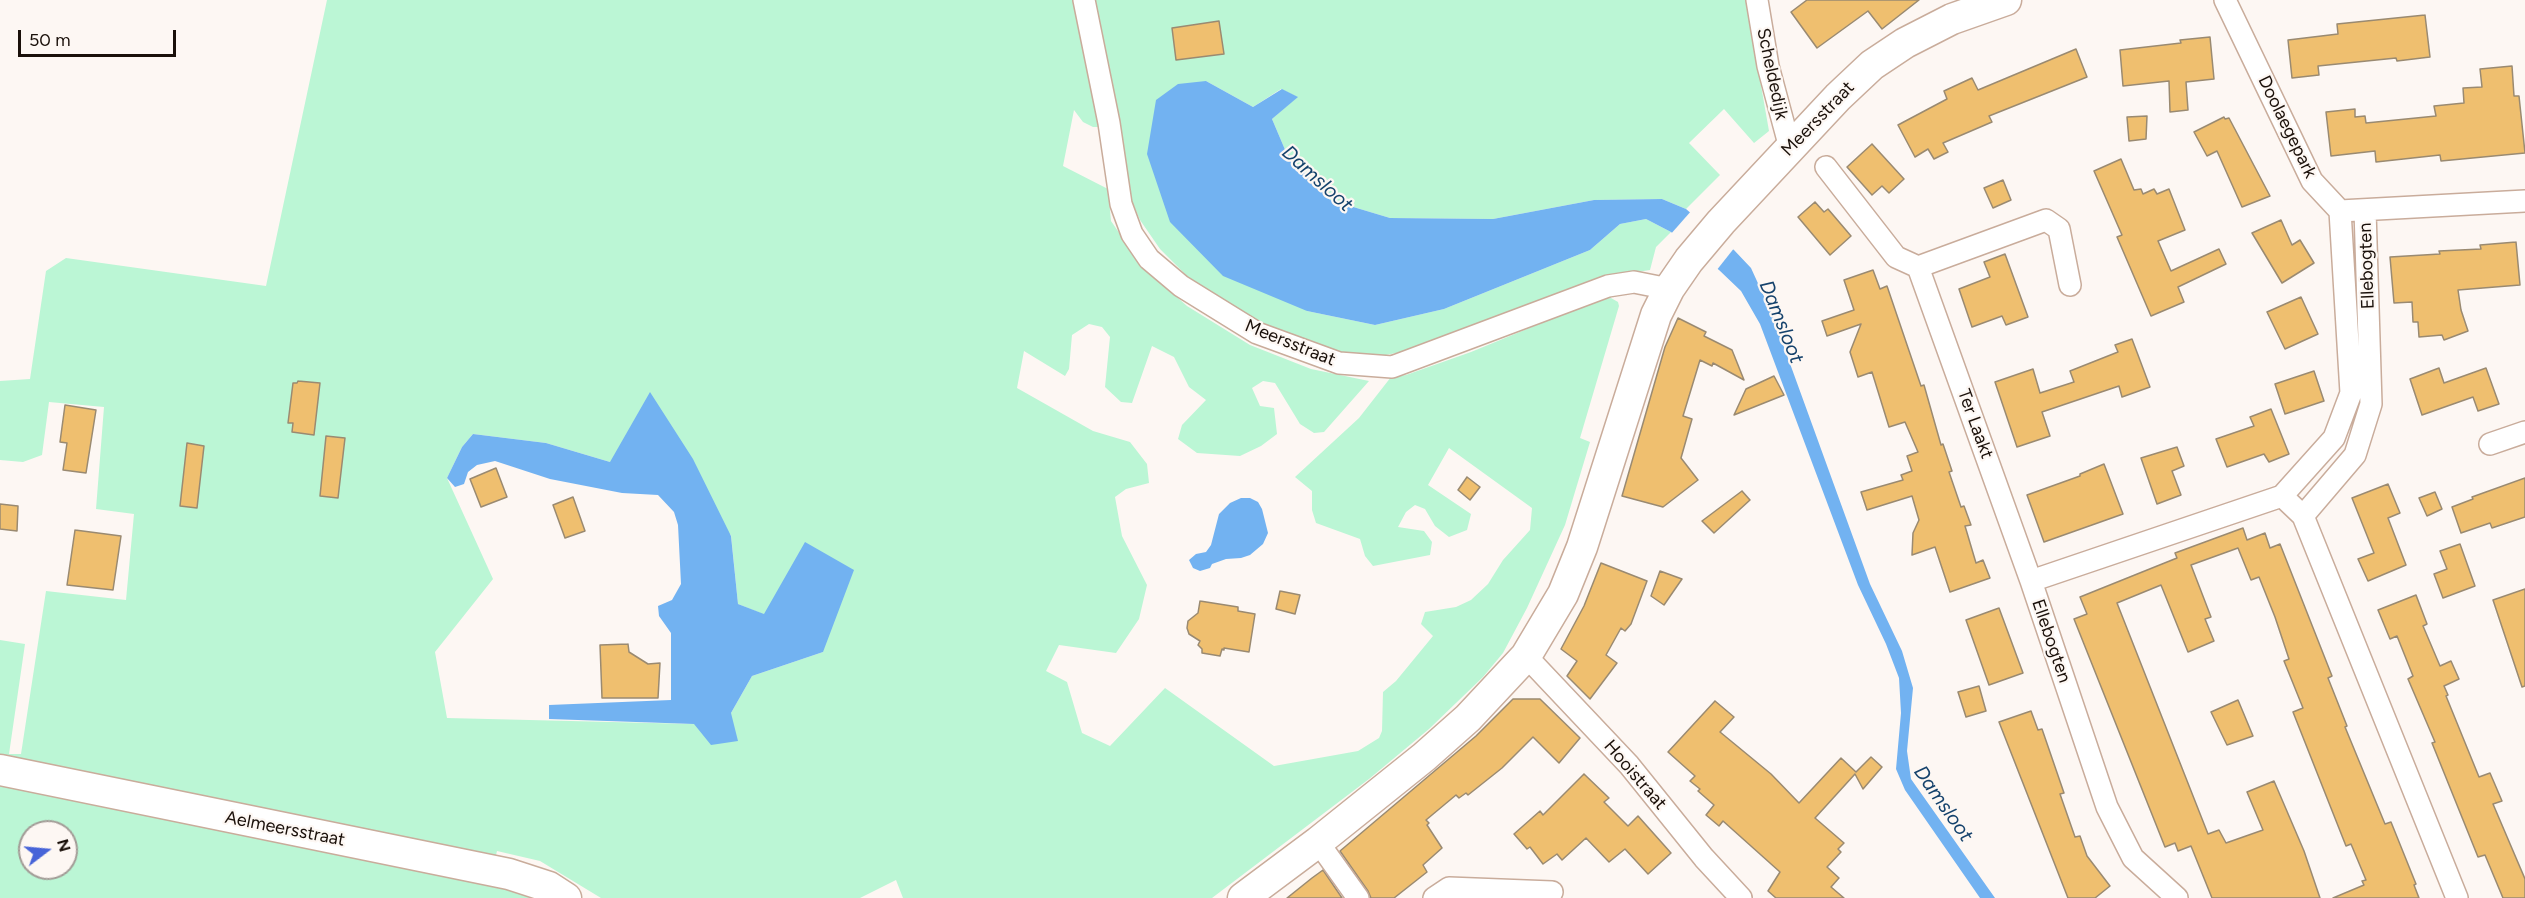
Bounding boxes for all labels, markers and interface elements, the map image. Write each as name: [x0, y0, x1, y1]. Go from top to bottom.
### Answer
scale bar: [21, 18, 178, 56]
street label: Scheldedijk: [1752, 26, 1792, 122]
text: 50 m: [29, 29, 71, 51]
street label: Doolaegepark: [2253, 72, 2321, 182]
street label: Meersstraat: [1777, 77, 1859, 161]
water label: Damsloot: [1277, 141, 1357, 217]
street label: Ellebogten: [2355, 222, 2379, 310]
water label: Damsloot: [1754, 277, 1808, 367]
street label: Meersstraat: [1242, 315, 1338, 371]
street label: Ter Laakt: [1952, 386, 1998, 462]
street label: Ellebogten: [2027, 597, 2075, 685]
street label: Hooistraat: [1599, 736, 1671, 814]
water label: Damsloot: [1908, 761, 1978, 847]
street label: Aelmeersstraat: [223, 807, 347, 851]
north arrow: [18, 820, 78, 880]
text: N: [53, 837, 75, 854]

